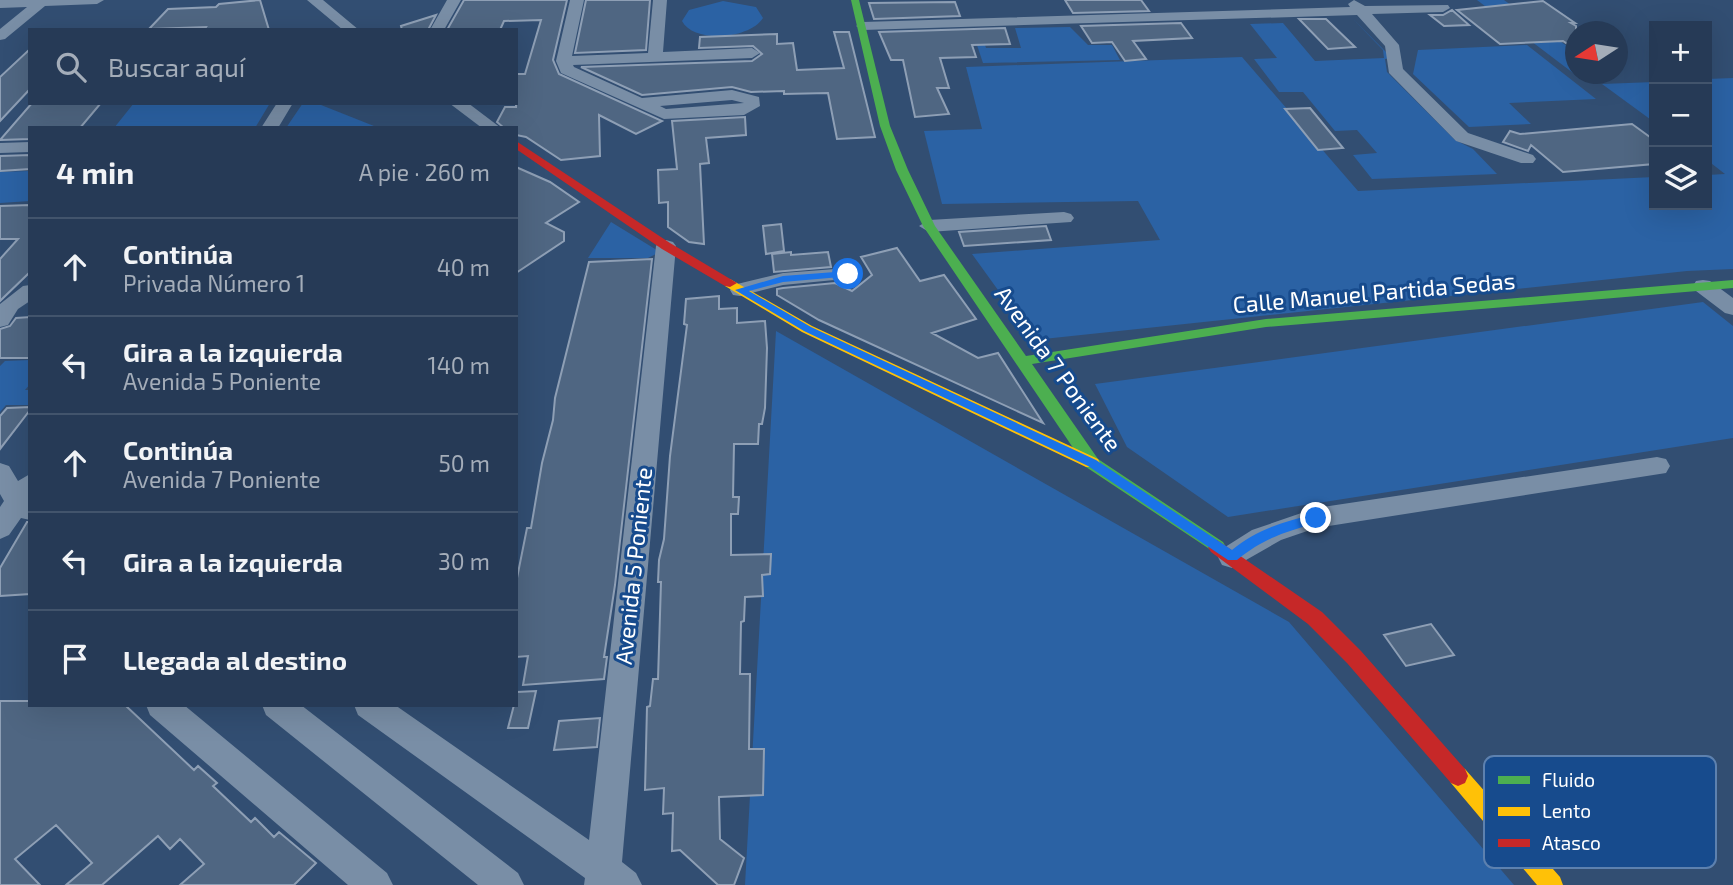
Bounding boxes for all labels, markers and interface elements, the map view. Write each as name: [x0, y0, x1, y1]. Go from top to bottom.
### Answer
north arrow: [1565, 21, 1628, 84]
map controls: [1649, 21, 1712, 210]
button: +: [1649, 21, 1712, 84]
search box: [28, 28, 518, 105]
icon: search: [52, 48, 90, 86]
text: Buscar aquí: [108, 51, 245, 82]
button: −: [1649, 84, 1712, 147]
button: layers: [1649, 147, 1712, 210]
text: 4 min: [56, 154, 134, 190]
text: A pie · 260 m: [359, 158, 490, 186]
text: Continúa: [123, 238, 233, 269]
icon: ahead: [56, 248, 94, 286]
text: 40 m: [437, 253, 490, 281]
route start: [832, 258, 863, 289]
street label: Calle Manuel Partida Sedas: [1232, 266, 1516, 318]
text: Privada Número 1: [123, 269, 305, 297]
street label: Avenida 7 Poniente: [989, 280, 1128, 457]
text: Gira a la izquierda: [123, 336, 343, 367]
icon: left: [56, 346, 94, 384]
text: 140 m: [428, 351, 490, 379]
text: Avenida 5 Poniente: [123, 367, 321, 395]
text: Continúa: [123, 434, 233, 465]
icon: ahead: [56, 444, 94, 482]
text: 50 m: [439, 449, 490, 477]
text: Avenida 7 Poniente: [123, 465, 321, 493]
street label: Avenida 5 Poniente: [609, 466, 657, 666]
route end: [1300, 502, 1331, 533]
icon: left: [56, 542, 94, 580]
text: Gira a la izquierda: [123, 546, 343, 577]
text: 30 m: [438, 547, 490, 575]
icon: arrive: [56, 640, 94, 678]
text: Llegada al destino: [123, 644, 347, 675]
legend: [1484, 756, 1716, 868]
text: Fluido: [1542, 768, 1595, 791]
text: Lento: [1542, 799, 1591, 822]
text: Atasco: [1542, 831, 1601, 854]

